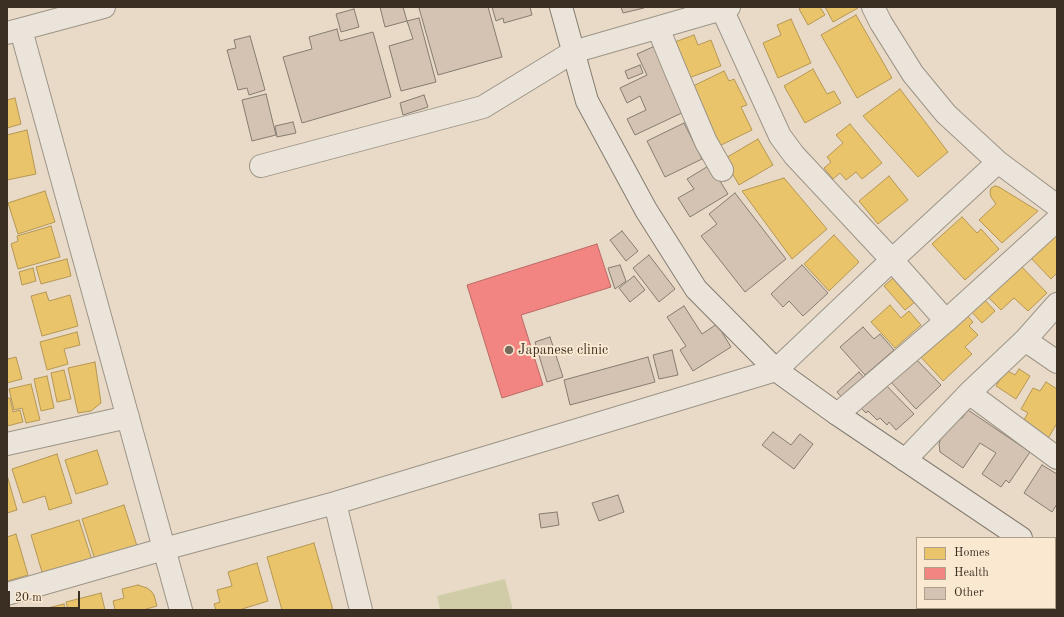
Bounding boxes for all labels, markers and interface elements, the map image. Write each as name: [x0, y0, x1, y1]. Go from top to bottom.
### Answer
place label: Japanese clinic: [518, 342, 608, 358]
marker: Japanese clinic: [503, 344, 515, 356]
legend: [916, 537, 1056, 609]
text: Homes: [954, 547, 990, 559]
text: Health: [954, 567, 989, 579]
scale bar: [10, 583, 82, 609]
text: Other: [954, 587, 984, 599]
text: 20 m: [15, 592, 42, 604]

